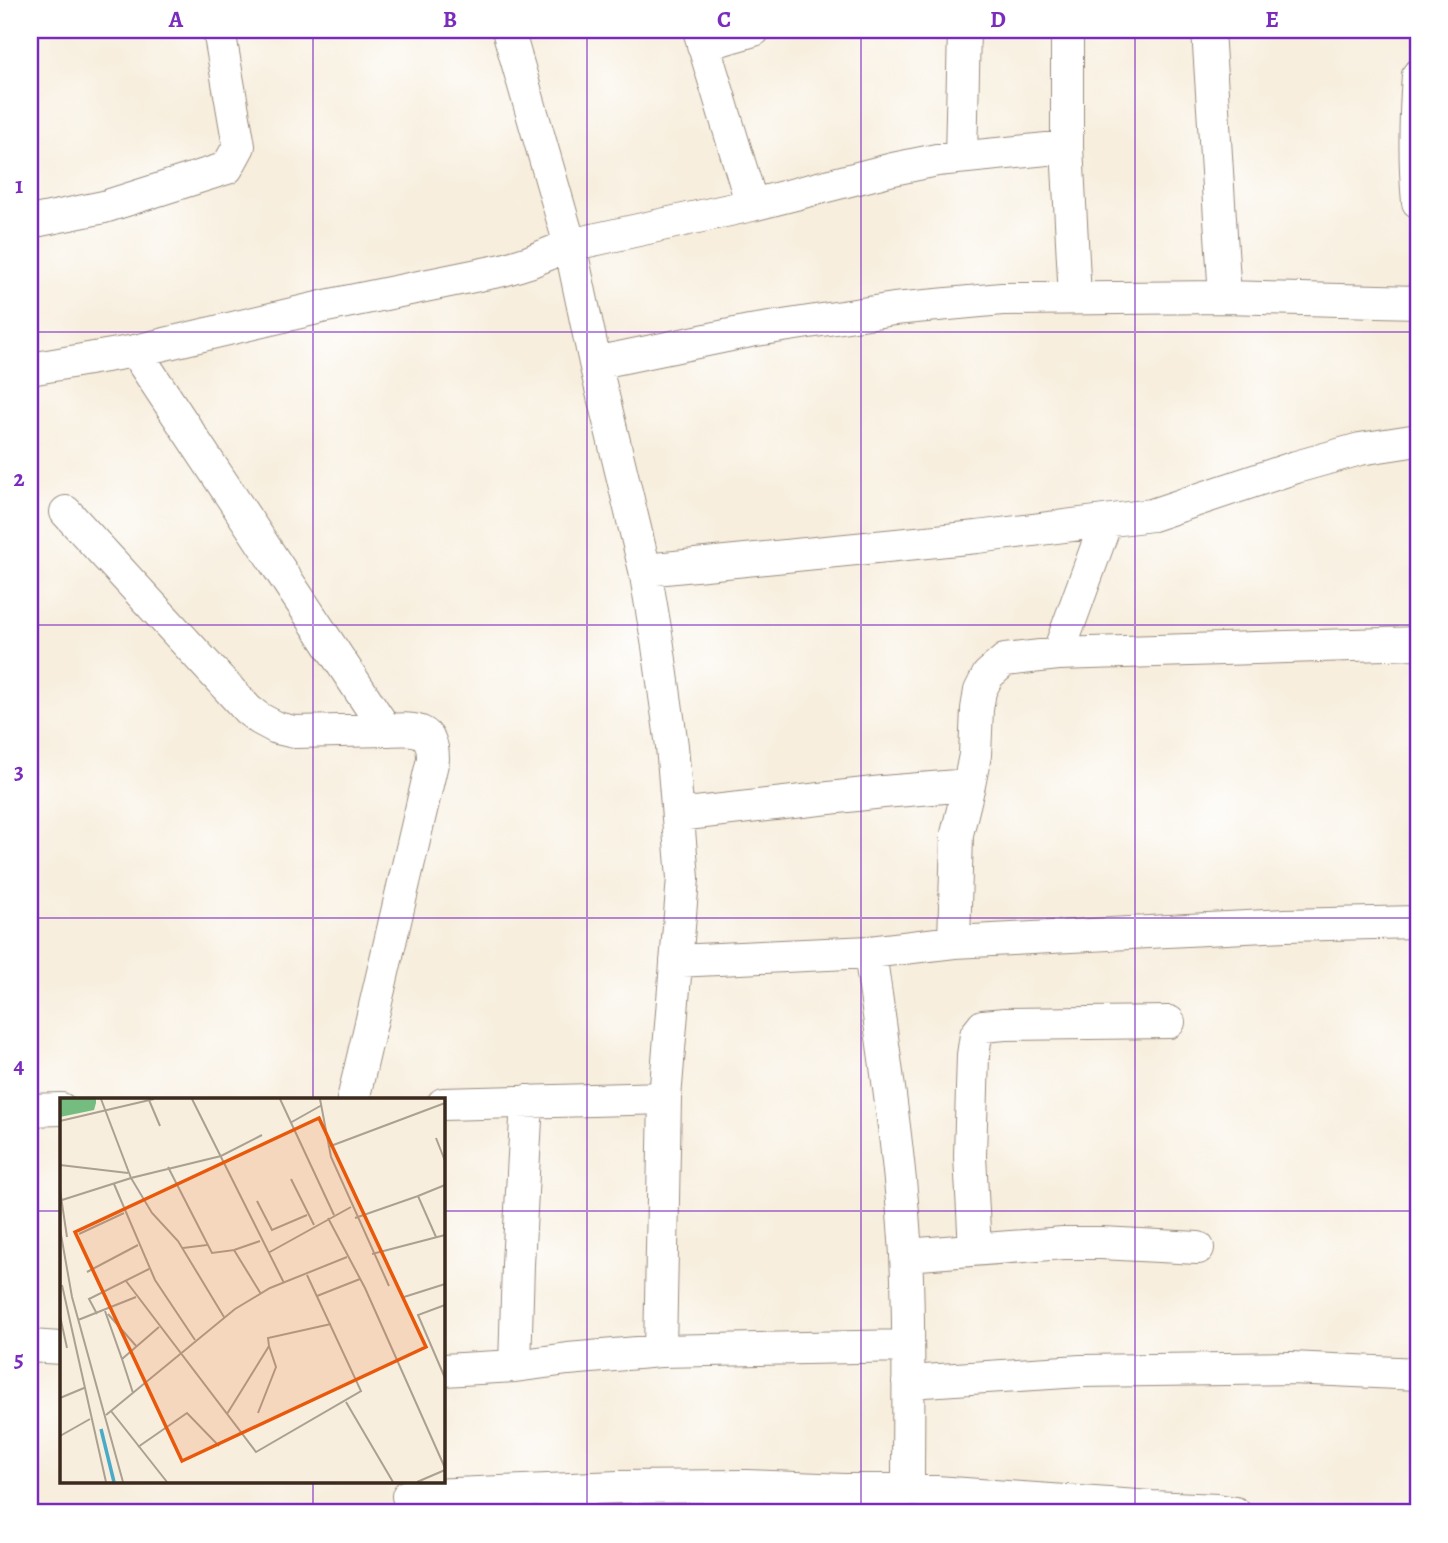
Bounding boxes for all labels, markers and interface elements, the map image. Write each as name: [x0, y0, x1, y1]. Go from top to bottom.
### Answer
text: A: [168, 4, 184, 35]
text: B: [443, 4, 457, 35]
text: C: [717, 4, 731, 35]
text: D: [990, 4, 1006, 35]
text: E: [1265, 4, 1279, 35]
text: 1: [15, 170, 23, 201]
text: 2: [13, 463, 25, 494]
text: 3: [14, 756, 24, 787]
text: 4: [14, 1050, 25, 1081]
inset map: [60, 1098, 444, 1484]
text: 5: [14, 1343, 24, 1374]

